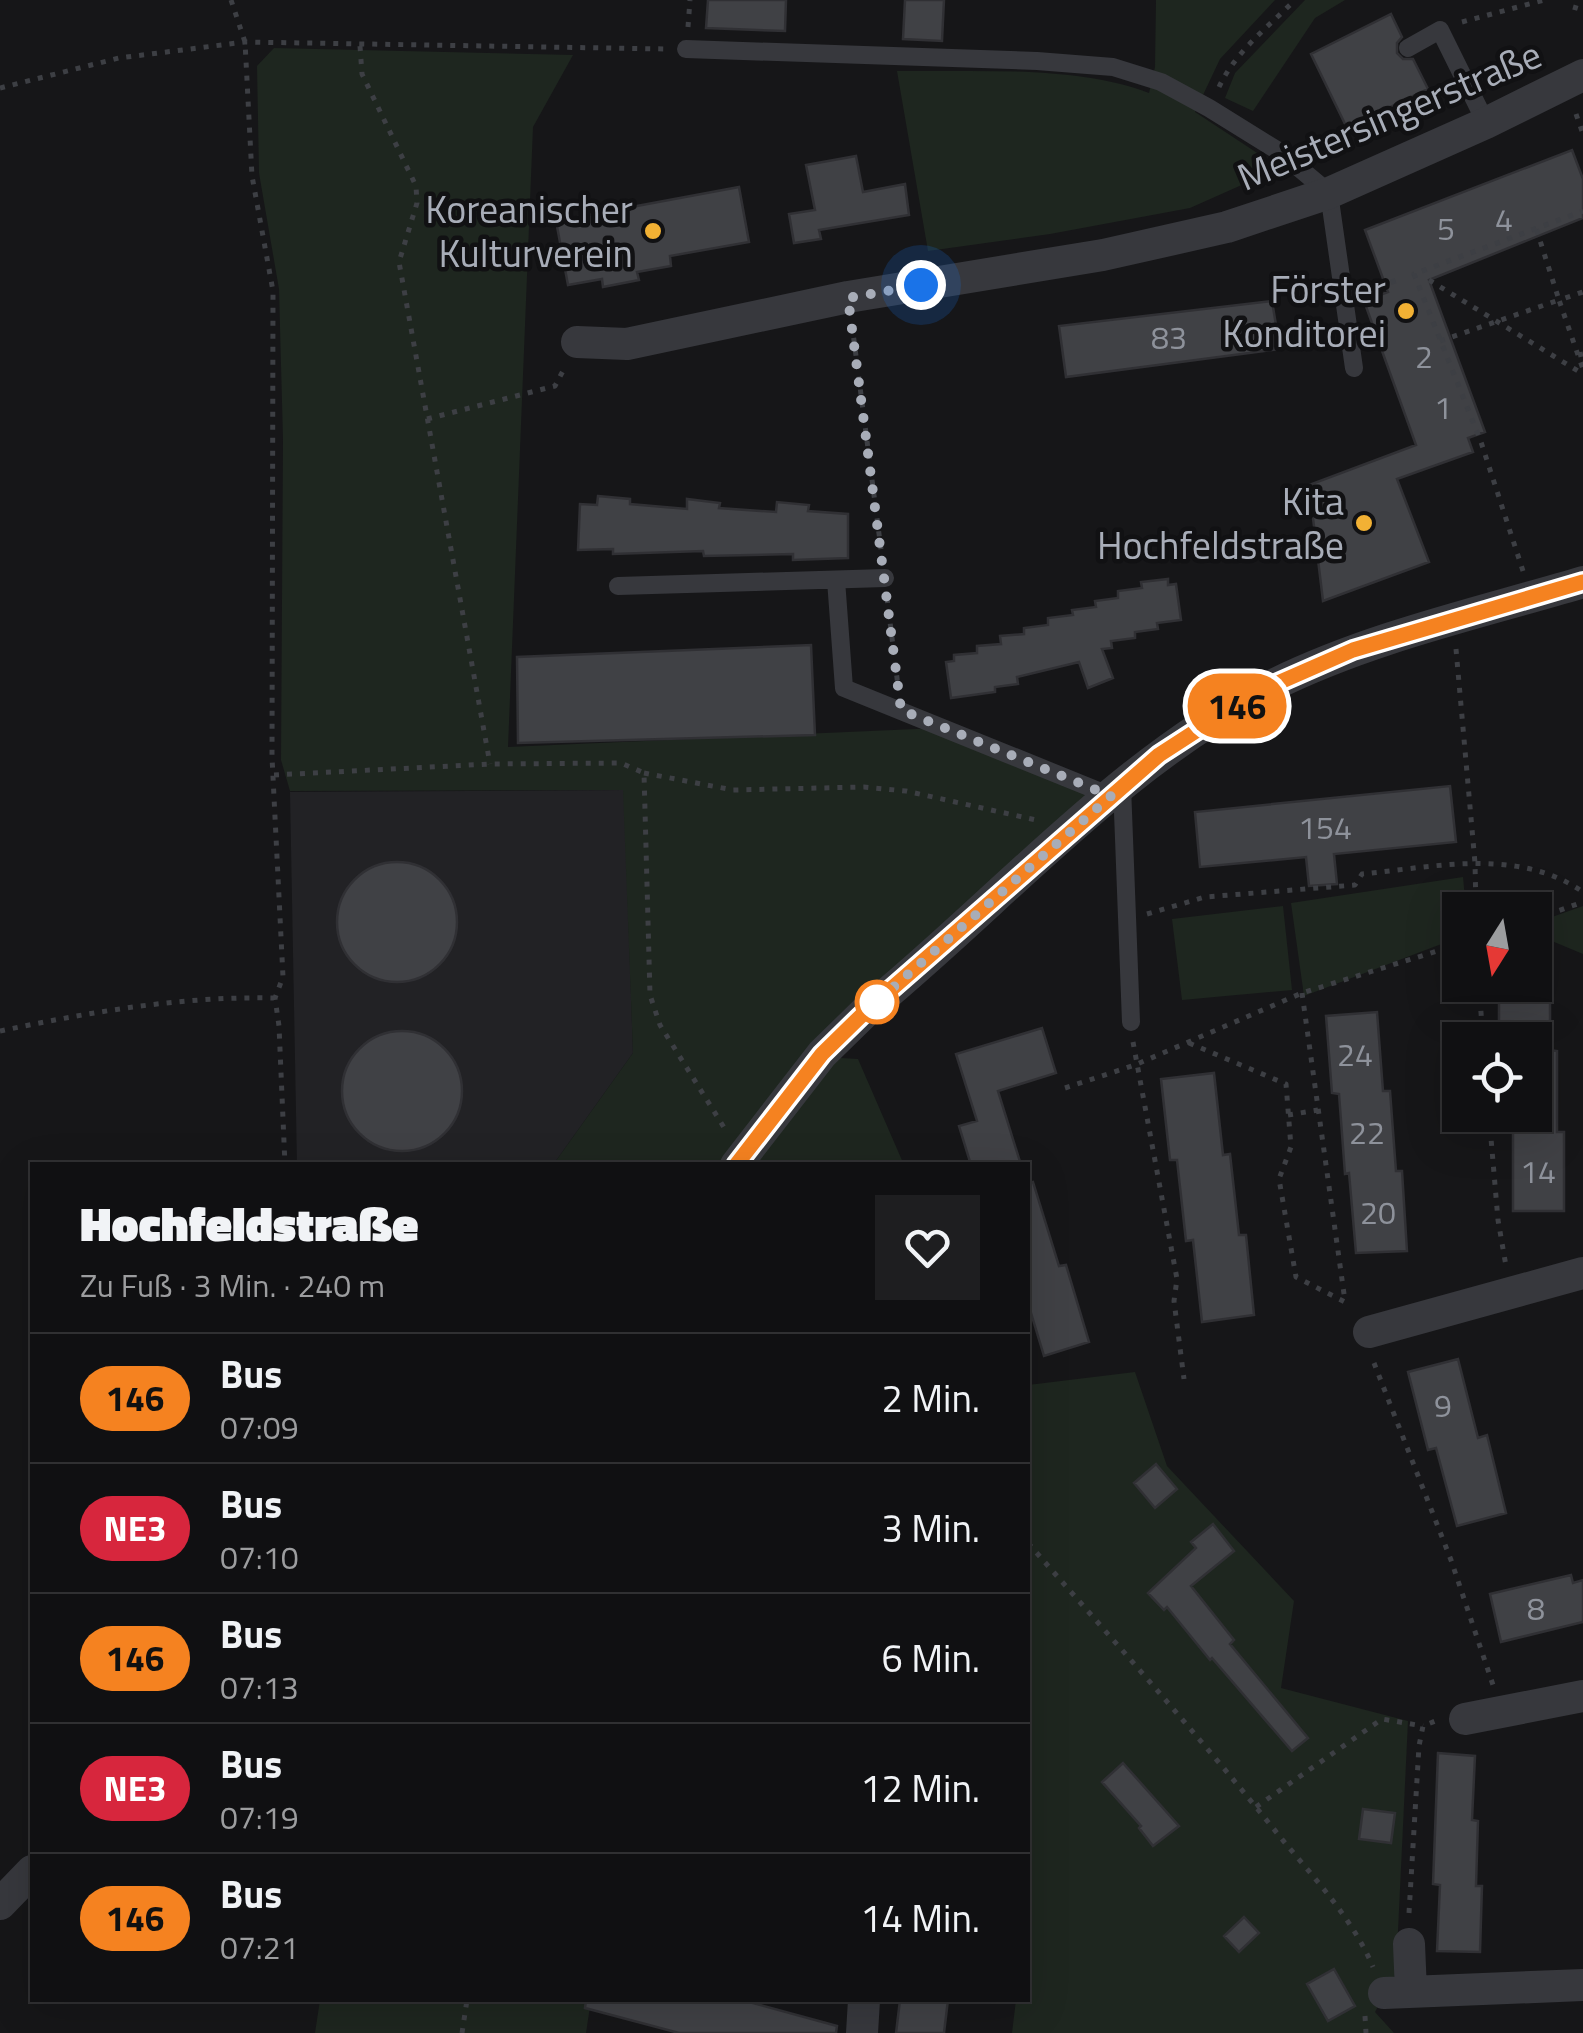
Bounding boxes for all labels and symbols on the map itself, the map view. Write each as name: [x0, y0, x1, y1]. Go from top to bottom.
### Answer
street label: Meistersingerstraße: [1228, 25, 1550, 205]
place label: Koreanischer Kulturverein: [425, 180, 633, 282]
house number: 4: [1495, 195, 1513, 243]
house number: 5: [1437, 204, 1455, 252]
marker: Koreanischer Kulturverein: [642, 220, 664, 242]
your location: [896, 260, 946, 310]
place label: Förster Konditorei: [1222, 260, 1386, 362]
marker: Förster Konditorei: [1395, 300, 1417, 322]
house number: 83: [1151, 313, 1187, 361]
house number: 2: [1415, 332, 1433, 380]
house number: 1: [1434, 383, 1452, 431]
place label: Kita Hochfeldstraße: [1097, 472, 1344, 574]
marker: Kita Hochfeldstraße: [1353, 512, 1375, 534]
line badge: 146: [1180, 674, 1294, 738]
house number: 154: [1298, 803, 1352, 851]
north arrow: [1442, 892, 1552, 1002]
unlabelled marker: [856, 981, 898, 1023]
house number: 24: [1337, 1030, 1373, 1078]
house number: 22: [1349, 1108, 1385, 1156]
house number: 14: [1520, 1147, 1556, 1195]
house number: 20: [1360, 1188, 1396, 1236]
house number: 9: [1434, 1381, 1452, 1429]
house number: 8: [1527, 1584, 1545, 1632]

